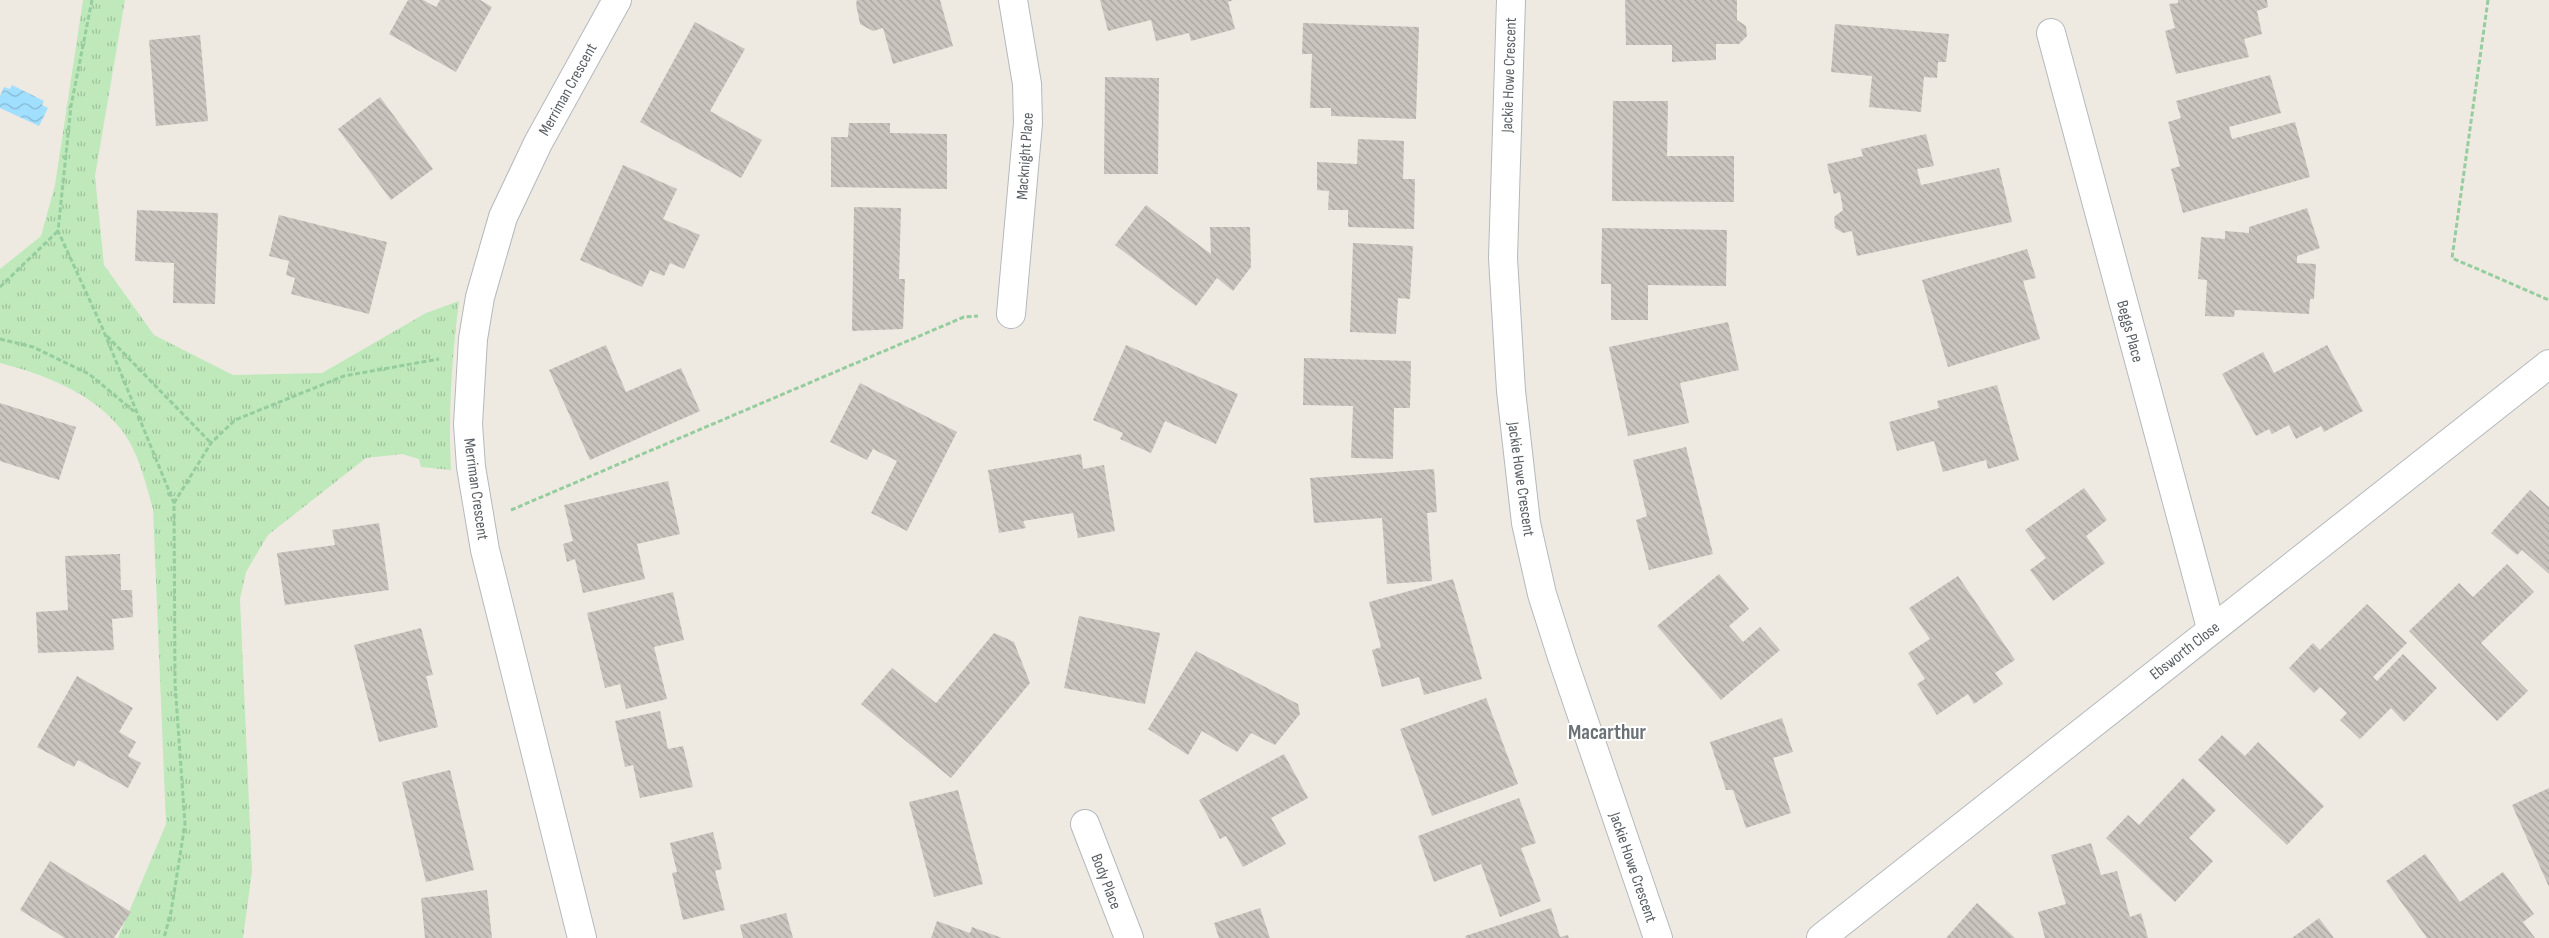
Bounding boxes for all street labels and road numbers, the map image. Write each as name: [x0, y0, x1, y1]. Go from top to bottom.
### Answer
street label: Jackie Howe Crescent: [1498, 17, 1521, 134]
street label: Merriman Crescent: [535, 40, 602, 139]
street label: Macknight Place: [1013, 112, 1038, 200]
street label: Beggs Place: [2112, 298, 2147, 364]
street label: Jackie Howe Crescent: [1503, 420, 1538, 538]
street label: Merriman Crescent: [459, 437, 492, 542]
street label: Ebsworth Close: [2146, 618, 2224, 684]
street label: Jackie Howe Crescent: [1605, 809, 1660, 925]
street label: Body Place: [1086, 851, 1125, 912]

